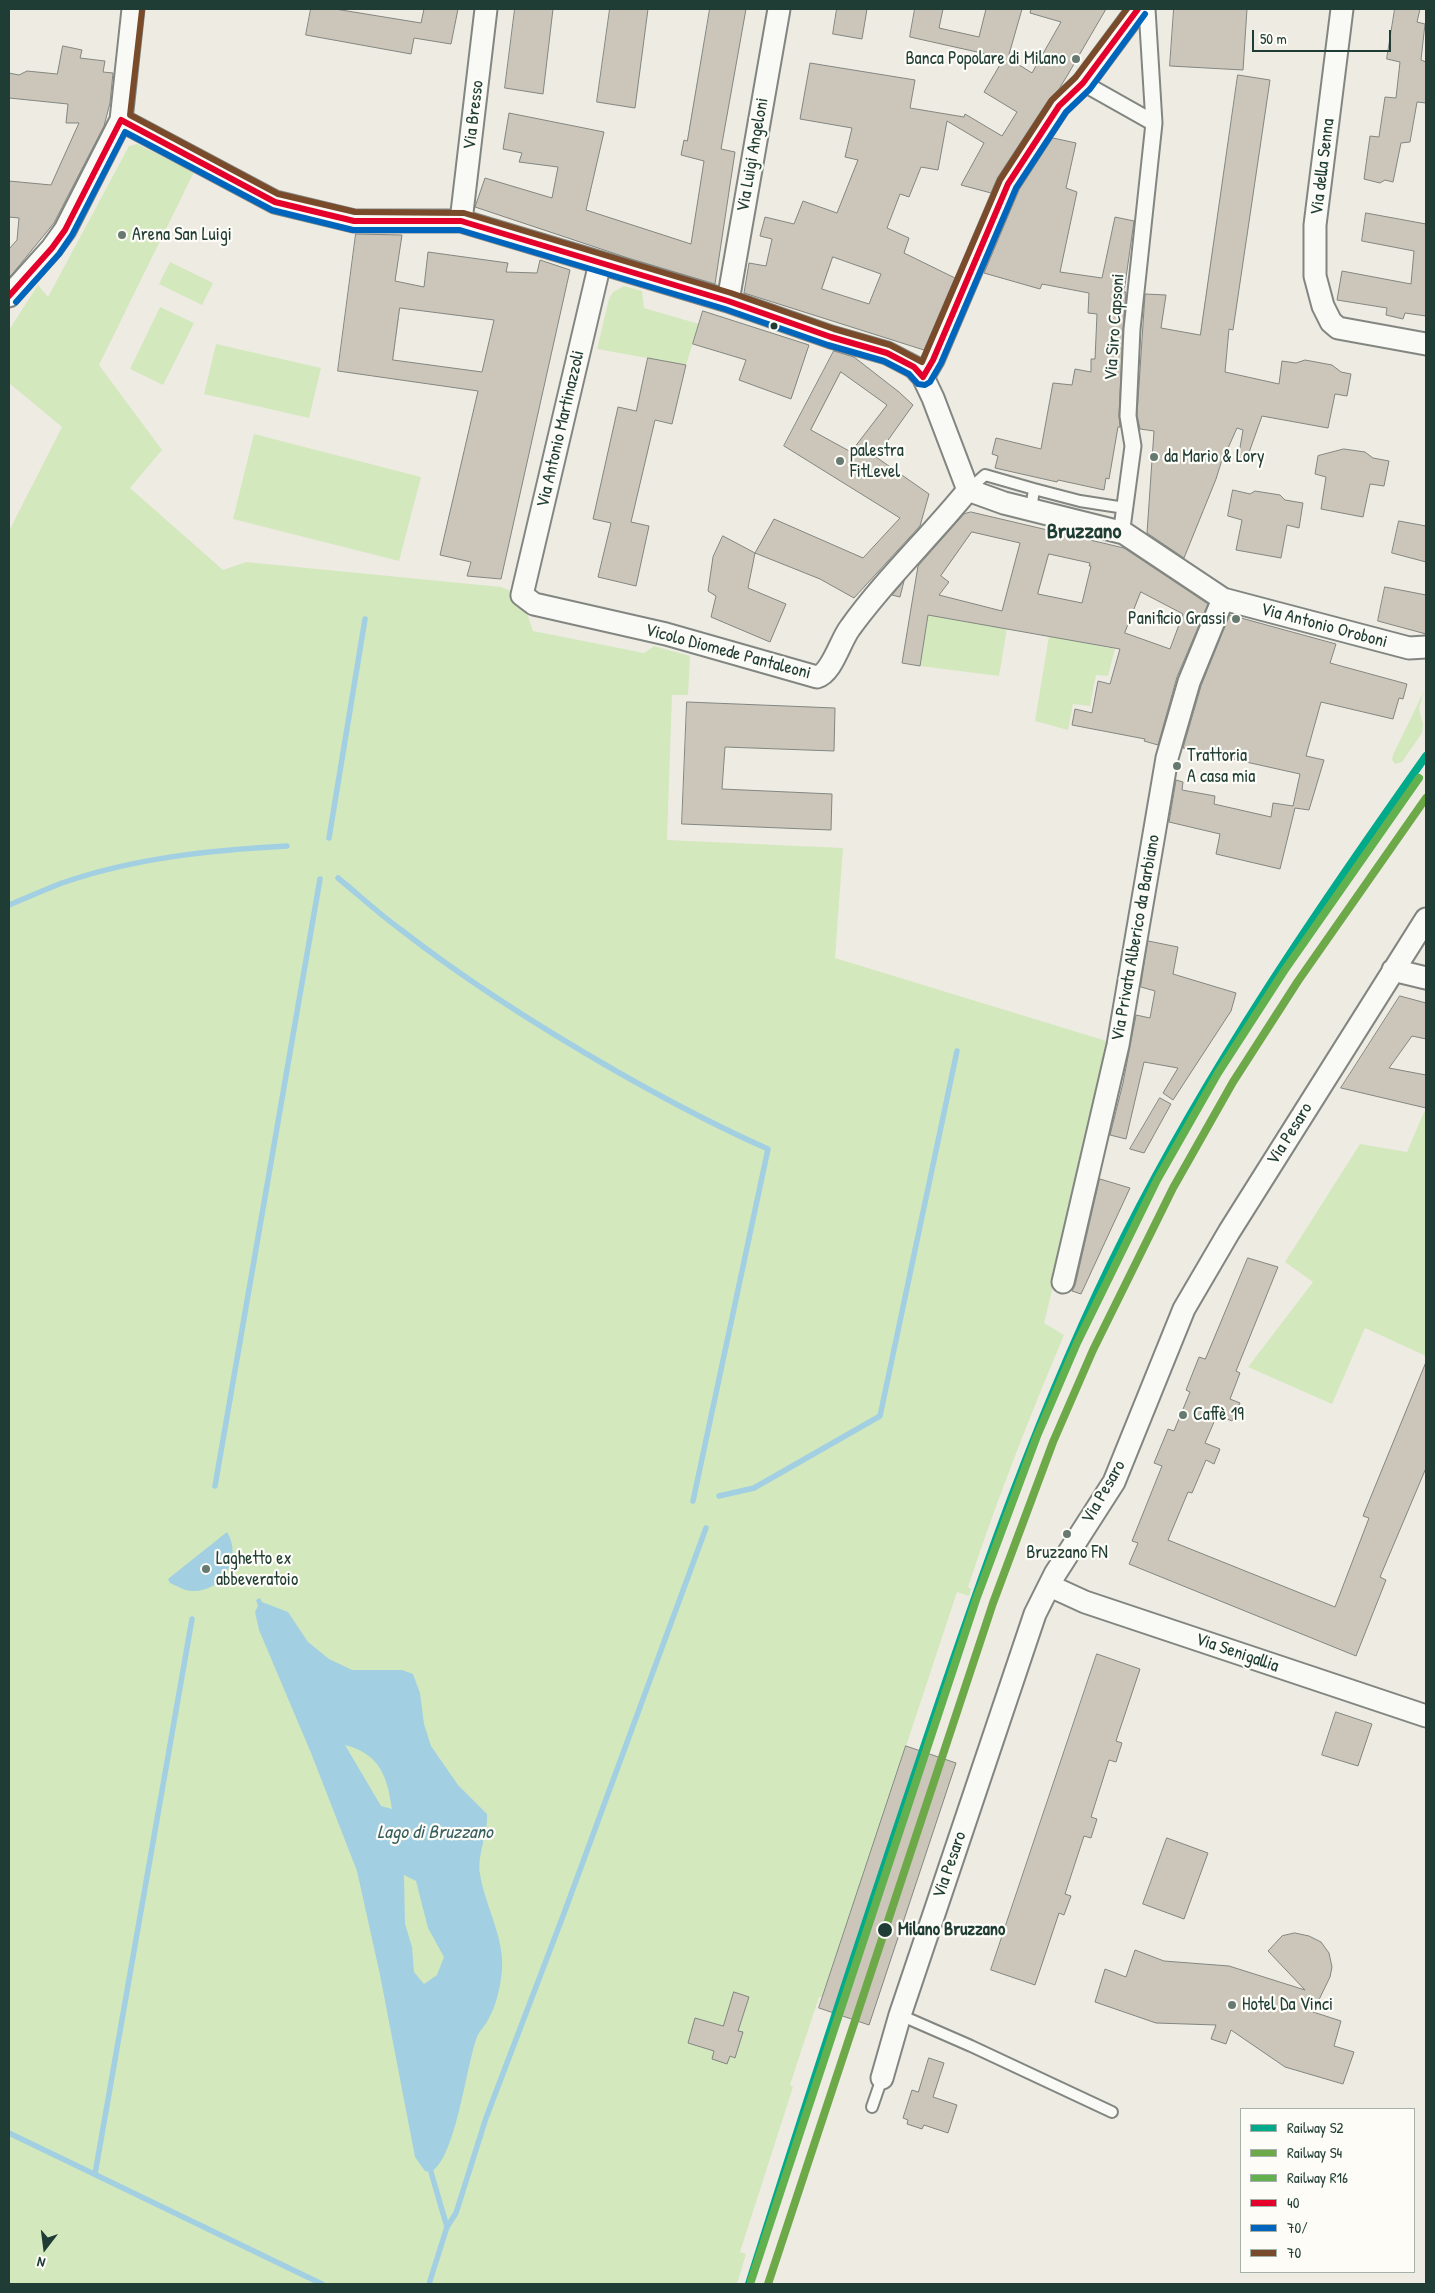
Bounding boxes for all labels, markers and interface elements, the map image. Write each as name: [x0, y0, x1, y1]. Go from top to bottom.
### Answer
scale bar: [1255, 20, 1394, 52]
text: 50 m: [1260, 28, 1287, 49]
place label: Banca Popolare di Milano: [905, 48, 1066, 70]
marker: Banca Popolare di Milano: [1070, 53, 1082, 65]
street label: Via Bresso: [459, 79, 489, 151]
street label: Via Luigi Angeloni: [732, 96, 774, 214]
street label: Via della Senna: [1306, 117, 1340, 217]
place label: Arena San Luigi: [132, 224, 232, 246]
marker: Arena San Luigi: [116, 229, 128, 241]
street label: Via Siro Capsoni: [1100, 273, 1130, 381]
unlabelled marker: [769, 321, 779, 331]
street label: Via Antonio Martinazzoli: [532, 348, 590, 510]
place label: palestra FitLevel: [850, 440, 904, 482]
place label: da Mario & Lory: [1164, 446, 1265, 468]
marker: da Mario & Lory: [1148, 451, 1160, 463]
marker: palestra FitLevel: [834, 455, 846, 467]
district label: Bruzzano: [1047, 519, 1121, 545]
street label: Via Antonio Oroboni: [1258, 599, 1390, 653]
place label: Panificio Grassi: [1128, 608, 1226, 630]
marker: Panificio Grassi: [1230, 613, 1242, 625]
street label: Vicolo Diomede Pantaleoni: [643, 619, 813, 685]
place label: Trattoria A casa mia: [1187, 745, 1255, 788]
marker: Trattoria A casa mia: [1171, 760, 1183, 772]
street label: Via Privata Alberico da Barbiano: [1107, 833, 1165, 1043]
street label: Via Pesaro: [1262, 1099, 1318, 1169]
place label: Caffè 19: [1193, 1404, 1244, 1426]
marker: Caffè 19: [1177, 1409, 1189, 1421]
street label: Via Pesaro: [1077, 1457, 1131, 1527]
marker: Bruzzano FN: [1061, 1528, 1073, 1540]
place label: Bruzzano FN: [1026, 1542, 1108, 1564]
place label: Laghetto ex abbeveratoio: [216, 1548, 298, 1590]
marker: Laghetto ex abbeveratoio: [200, 1563, 212, 1575]
street label: Via Senigallia: [1192, 1629, 1282, 1677]
water label: Lago di Bruzzano: [377, 1822, 493, 1844]
street label: Via Pesaro: [929, 1829, 971, 1901]
place label: Milano Bruzzano: [898, 1919, 1005, 1941]
marker: Milano Bruzzano: [876, 1921, 894, 1939]
place label: Hotel Da Vinci: [1242, 1994, 1333, 2016]
marker: Hotel Da Vinci: [1226, 1999, 1238, 2011]
legend: [1240, 2108, 1415, 2273]
text: Railway S2: [1287, 2117, 1344, 2138]
text: Railway S4: [1287, 2142, 1342, 2163]
text: Railway R16: [1287, 2167, 1348, 2188]
text: 40: [1287, 2192, 1299, 2213]
text: 70/: [1287, 2217, 1308, 2238]
north arrow: [20, 2223, 70, 2273]
text: 70: [1287, 2242, 1301, 2263]
text: N: [35, 2253, 47, 2273]

